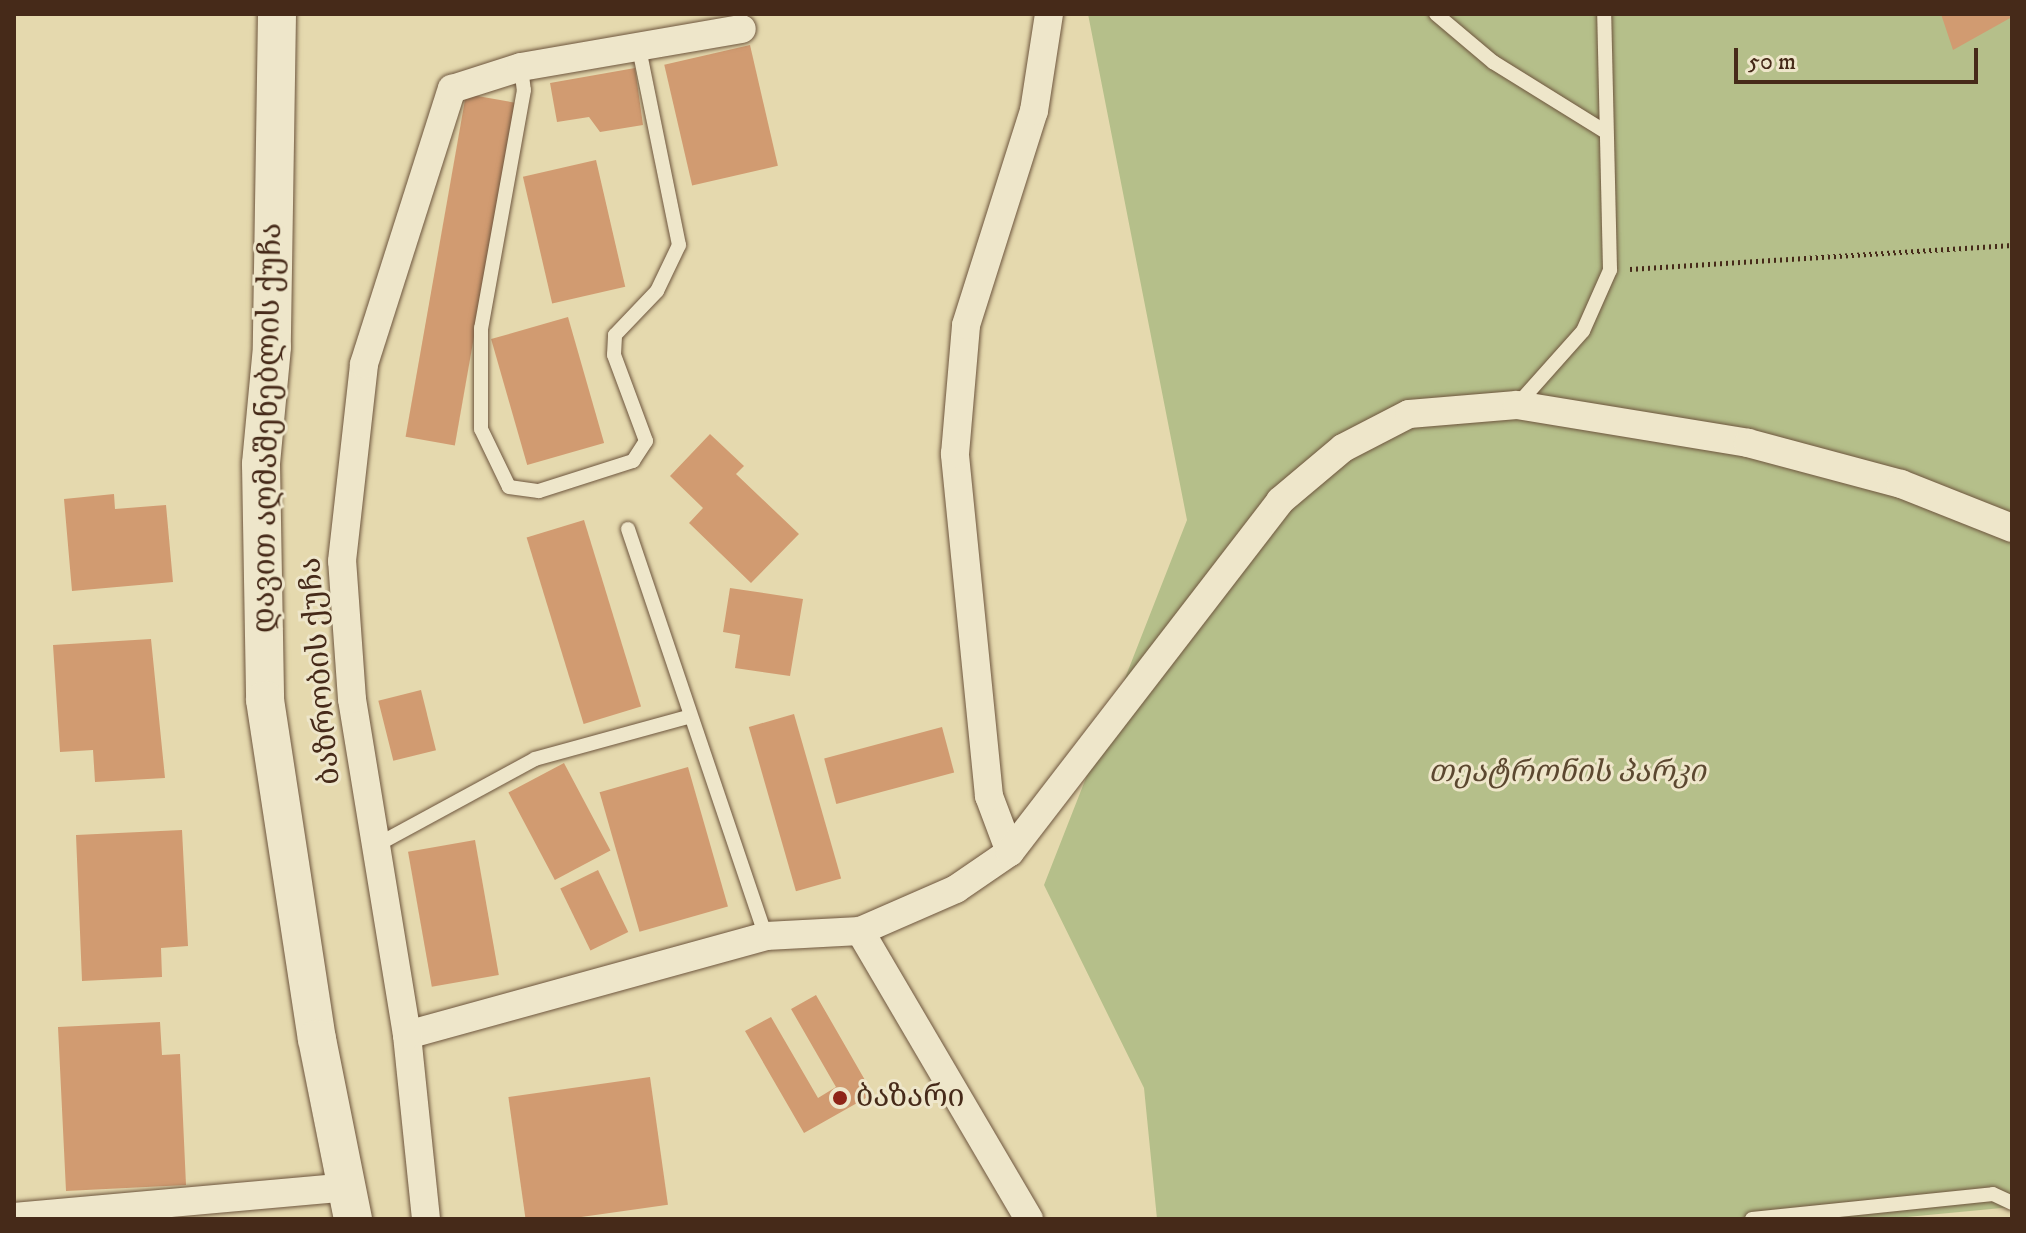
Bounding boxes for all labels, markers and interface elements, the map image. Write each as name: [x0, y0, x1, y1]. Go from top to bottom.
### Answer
scale bar: [1738, 32, 1982, 82]
text: 50 m: [1748, 47, 1796, 77]
street label: დავით აღმაშენებლის ქუჩა: [247, 223, 291, 633]
street label: ბაზრობის ქუჩა: [293, 556, 349, 786]
park label: თეატრონის პარკი: [1428, 755, 1706, 791]
place label: ბაზარი: [856, 1080, 965, 1116]
marker: ბაზარი: [831, 1089, 849, 1107]

